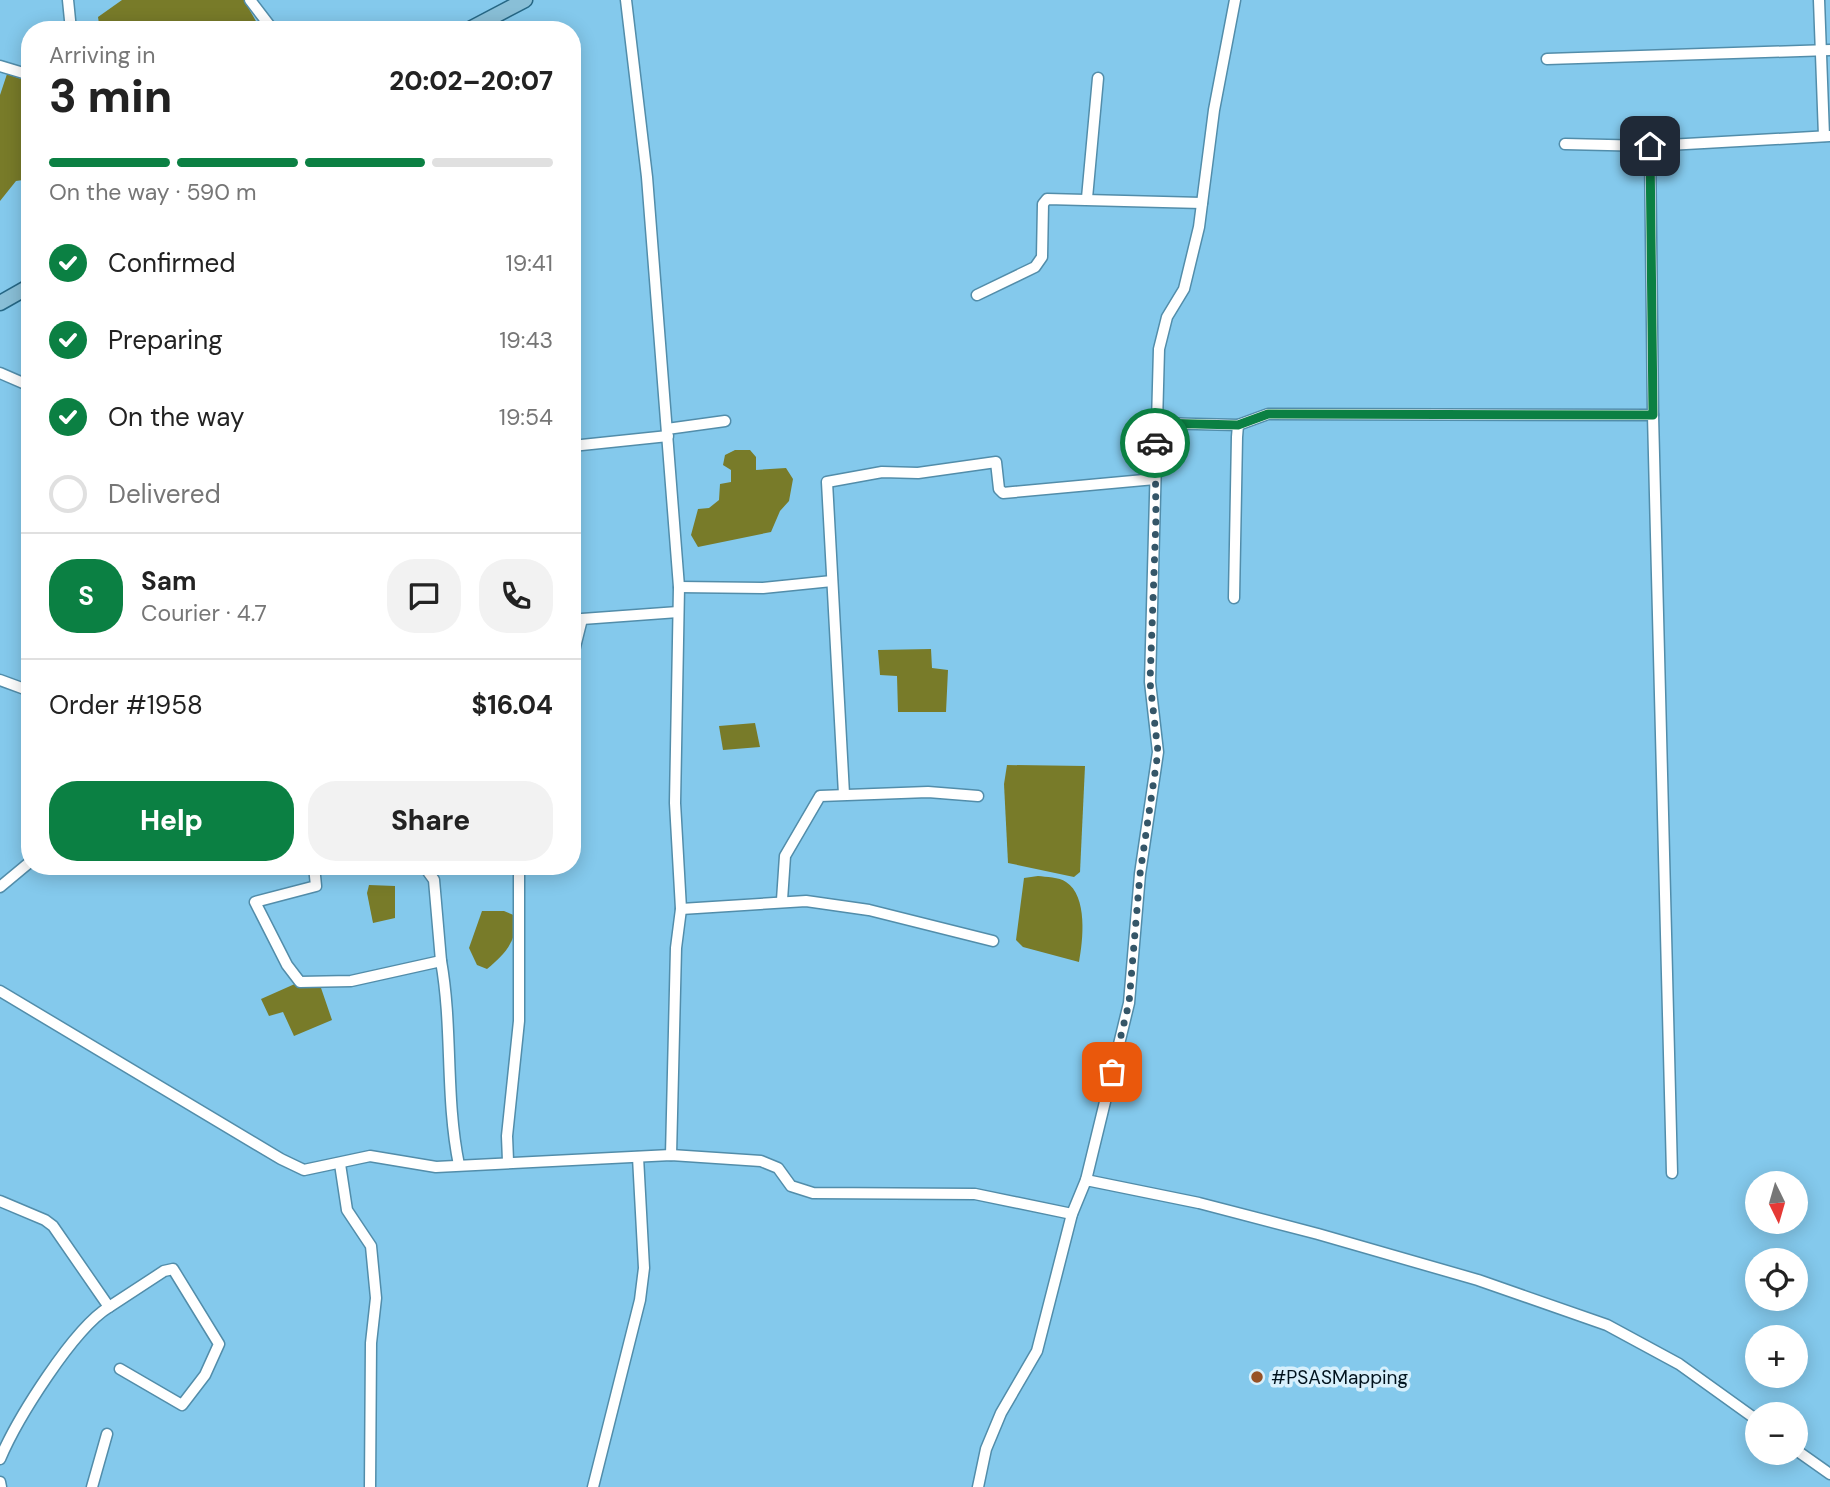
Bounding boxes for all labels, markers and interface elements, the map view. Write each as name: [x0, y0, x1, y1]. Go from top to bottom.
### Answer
text: Arriving in: [49, 40, 155, 70]
text: 20:02–20:07: [389, 64, 553, 98]
text: 3 min: [49, 66, 172, 126]
pin: [1620, 116, 1680, 176]
icon: home: [1631, 127, 1669, 165]
text: On the way · 590 m: [49, 177, 257, 207]
icon: check: [49, 244, 87, 282]
text: Confirmed: [108, 246, 235, 280]
text: 19:41: [506, 248, 553, 278]
icon: check: [49, 321, 87, 359]
text: Preparing: [108, 323, 223, 357]
text: 19:43: [499, 325, 553, 355]
icon: check: [49, 398, 87, 436]
text: On the way: [108, 400, 244, 434]
text: 19:54: [499, 402, 553, 432]
courier: [1120, 408, 1190, 478]
icon: car: [1136, 424, 1174, 462]
text: Delivered: [108, 477, 221, 511]
button: chat: [387, 559, 461, 633]
button: phone: [479, 559, 553, 633]
text: Sam: [141, 564, 196, 598]
text: S: [78, 579, 94, 613]
text: Courier · 4.7: [141, 598, 267, 628]
text: Order #1958: [49, 688, 203, 722]
text: $16.04: [472, 688, 553, 722]
button: Help: [49, 781, 294, 861]
button: Share: [308, 781, 553, 861]
pin: [1082, 1042, 1142, 1102]
icon: bag: [1093, 1053, 1131, 1091]
north arrow: [1745, 1171, 1808, 1234]
map controls: [1745, 1171, 1808, 1465]
button: locate: [1745, 1248, 1808, 1311]
button: +: [1745, 1325, 1808, 1388]
place label: #PSASMapping: [1271, 1365, 1409, 1390]
marker: #PSASMapping: [1249, 1369, 1265, 1385]
button: −: [1745, 1402, 1808, 1465]

